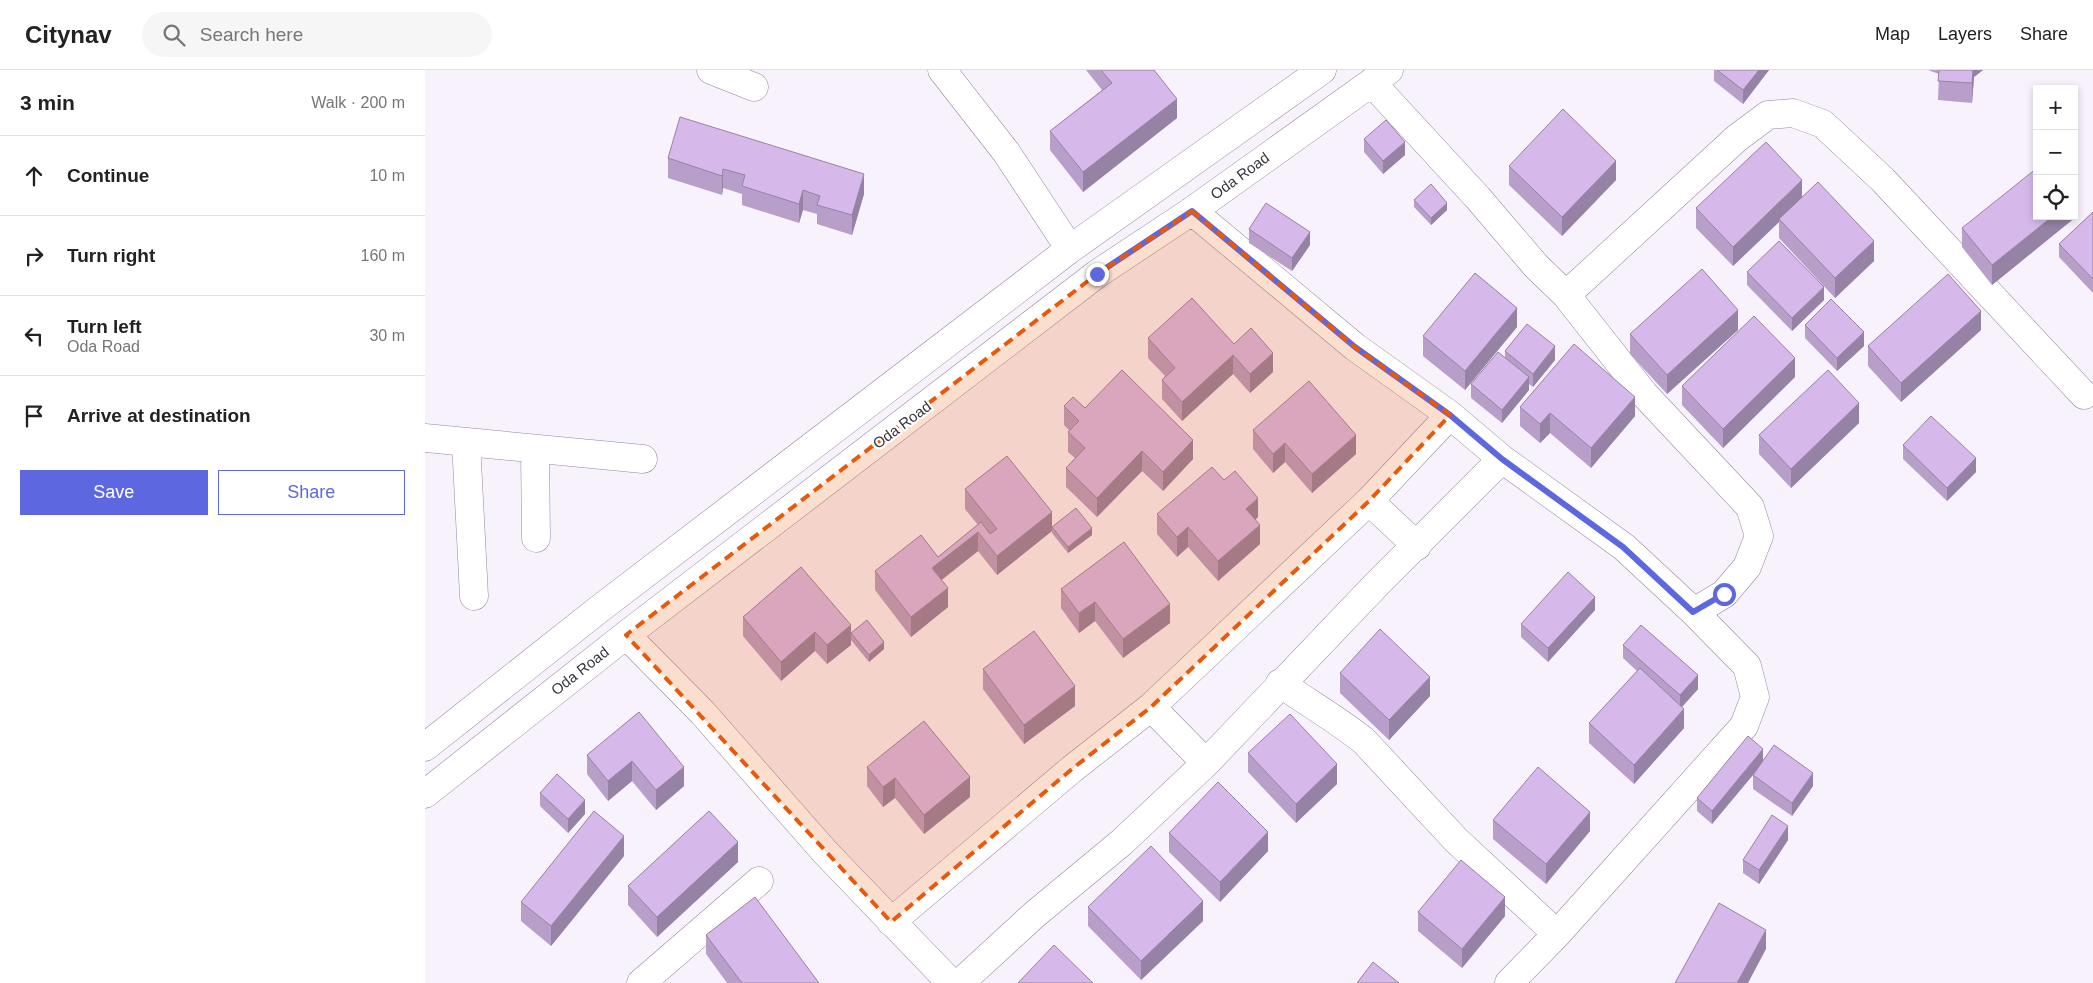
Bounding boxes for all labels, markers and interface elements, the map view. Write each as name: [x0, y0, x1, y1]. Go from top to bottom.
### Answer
search box: [142, 12, 492, 57]
text: Citynav: [25, 21, 112, 48]
icon: search: [160, 21, 188, 49]
text: Search here: [200, 24, 303, 45]
text: Map: [1875, 24, 1910, 44]
text: Layers: [1938, 24, 1992, 44]
text: Share: [2020, 24, 2068, 44]
map controls: [2033, 85, 2078, 220]
button: +: [2033, 85, 2078, 130]
text: 3 min: [20, 91, 75, 114]
text: Walk · 200 m: [311, 94, 405, 111]
button: −: [2033, 130, 2078, 175]
street label: Oda Road: [1207, 149, 1272, 203]
icon: ahead: [20, 162, 48, 190]
text: Continue: [67, 165, 149, 186]
text: 10 m: [369, 167, 405, 184]
button: locate: [2033, 175, 2078, 220]
icon: right: [20, 242, 48, 270]
text: Turn right: [67, 245, 155, 266]
text: 160 m: [361, 247, 405, 264]
route end: [1086, 263, 1109, 286]
text: Turn left: [67, 316, 142, 337]
icon: left: [20, 322, 48, 350]
text: 30 m: [369, 327, 405, 344]
text: Oda Road: [67, 338, 140, 355]
street label: Oda Road: [869, 397, 934, 452]
icon: arrive: [20, 402, 48, 430]
text: Arrive at destination: [67, 405, 251, 426]
button: Save: [20, 470, 208, 515]
button: Share: [218, 470, 405, 515]
route start: [1713, 583, 1736, 606]
street label: Oda Road: [548, 643, 612, 698]

